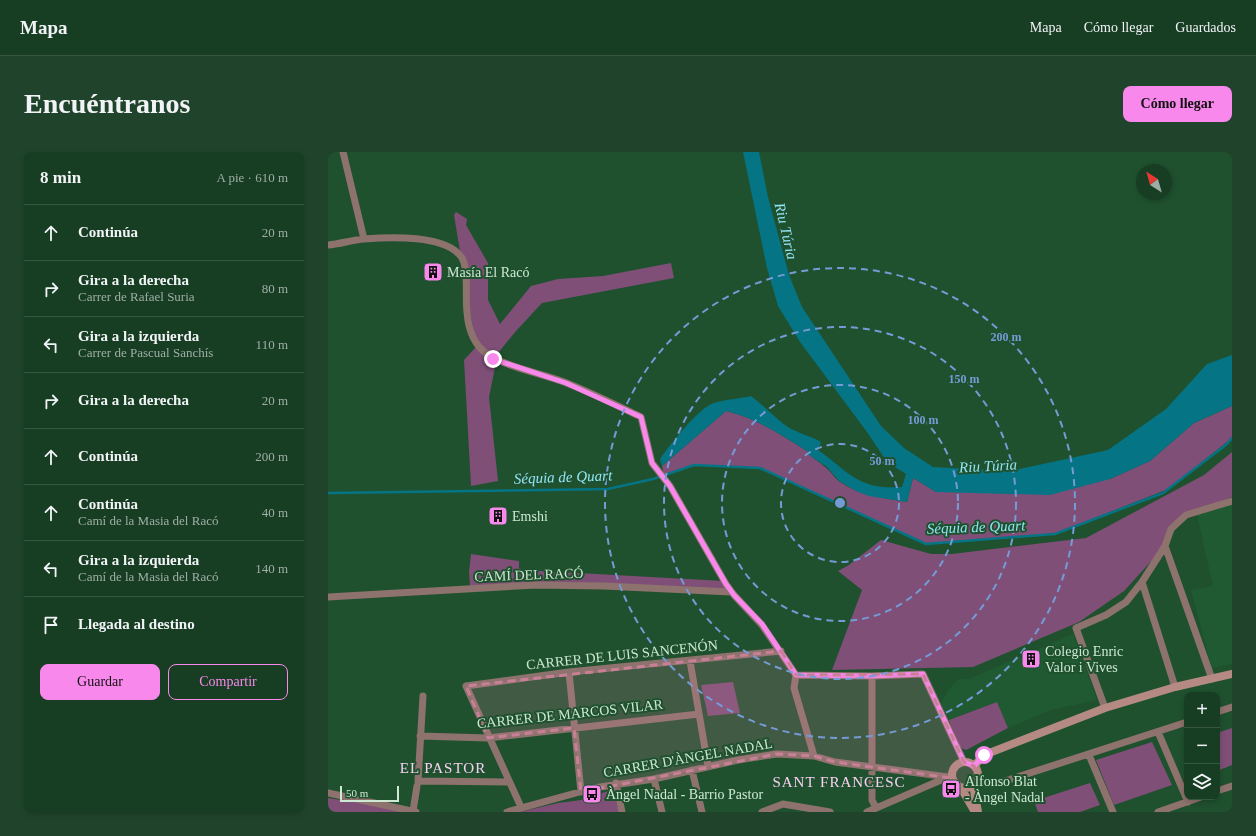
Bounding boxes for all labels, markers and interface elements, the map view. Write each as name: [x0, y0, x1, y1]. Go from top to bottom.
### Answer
text: Mapa: [20, 17, 68, 38]
text: Mapa: [1030, 20, 1062, 35]
text: Cómo llegar: [1084, 20, 1153, 35]
text: Guardados: [1175, 20, 1236, 35]
button: Cómo llegar: [1123, 86, 1232, 122]
text: Encuéntranos: [24, 88, 190, 119]
north arrow: [1136, 164, 1172, 200]
text: 8 min: [40, 168, 81, 187]
text: A pie · 610 m: [217, 170, 288, 185]
water label: Riu Túria: [771, 200, 800, 261]
icon: ahead: [40, 222, 62, 244]
text: Continúa: [78, 224, 138, 240]
text: 20 m: [262, 225, 288, 240]
building icon: Masía El Racó: [422, 261, 444, 283]
place label: Masía El Racó: [447, 265, 529, 280]
text: Gira a la derecha: [78, 272, 189, 288]
icon: right: [40, 278, 62, 300]
text: 80 m: [262, 281, 288, 296]
text: Carrer de Rafael Suria: [78, 289, 195, 304]
text: Gira a la izquierda: [78, 328, 199, 344]
text: 200 m: [991, 330, 1022, 344]
icon: left: [40, 334, 62, 356]
text: 110 m: [256, 337, 288, 352]
text: Carrer de Pascual Sanchís: [78, 345, 213, 360]
route end: [484, 350, 502, 368]
text: 150 m: [949, 372, 980, 386]
icon: right: [40, 390, 62, 412]
text: Gira a la derecha: [78, 392, 189, 408]
text: 20 m: [262, 393, 288, 408]
text: 100 m: [908, 413, 939, 427]
icon: ahead: [40, 446, 62, 468]
text: Continúa: [78, 448, 138, 464]
text: 200 m: [255, 449, 288, 464]
text: 50 m: [870, 454, 895, 468]
water label: Riu Túria: [958, 456, 1017, 476]
water label: Séquia de Quart: [514, 467, 613, 487]
text: Continúa: [78, 496, 138, 512]
centre of rings: [833, 496, 847, 510]
icon: ahead: [40, 502, 62, 524]
text: 40 m: [262, 505, 288, 520]
building icon: Emshi: [487, 505, 509, 527]
place label: Emshi: [512, 509, 548, 524]
text: Camí de la Masia del Racó: [78, 513, 218, 528]
water label: Séquia de Quart: [927, 517, 1026, 537]
text: Gira a la izquierda: [78, 552, 199, 568]
icon: left: [40, 558, 62, 580]
text: 140 m: [255, 561, 288, 576]
street label: CAMÍ DEL RACÓ: [474, 565, 584, 584]
text: Camí de la Masia del Racó: [78, 569, 218, 584]
icon: arrive: [40, 614, 62, 636]
text: Llegada al destino: [78, 616, 195, 632]
street label: CARRER DE LUIS SANCENÓN: [525, 636, 719, 673]
place label: Colegio Enric Valor i Vives: [1045, 644, 1123, 675]
building icon: Colegio Enric Valor i Vives: [1020, 648, 1042, 670]
button: Guardar: [40, 664, 160, 700]
button: Compartir: [168, 664, 288, 700]
map controls: [1184, 692, 1220, 800]
button: +: [1184, 692, 1220, 728]
street label: CARRER DE MARCOS VILAR: [476, 697, 664, 731]
button: −: [1184, 728, 1220, 764]
street label: CARRER D'ÀNGEL NADAL: [602, 735, 774, 780]
route start: [975, 746, 993, 764]
district label: EL PASTOR: [400, 760, 486, 776]
button: layers: [1184, 764, 1220, 800]
district label: SANT FRANCESC: [772, 774, 906, 790]
place label: Alfonso Blat - Àngel Nadal: [965, 774, 1044, 805]
bus stop icon: Alfonso Blat - Àngel Nadal: [940, 778, 962, 800]
bus stop icon: Àngel Nadal - Barrio Pastor: [581, 783, 603, 805]
scale bar: [340, 784, 399, 803]
place label: Àngel Nadal - Barrio Pastor: [606, 786, 763, 802]
text: 50 m: [346, 787, 368, 799]

